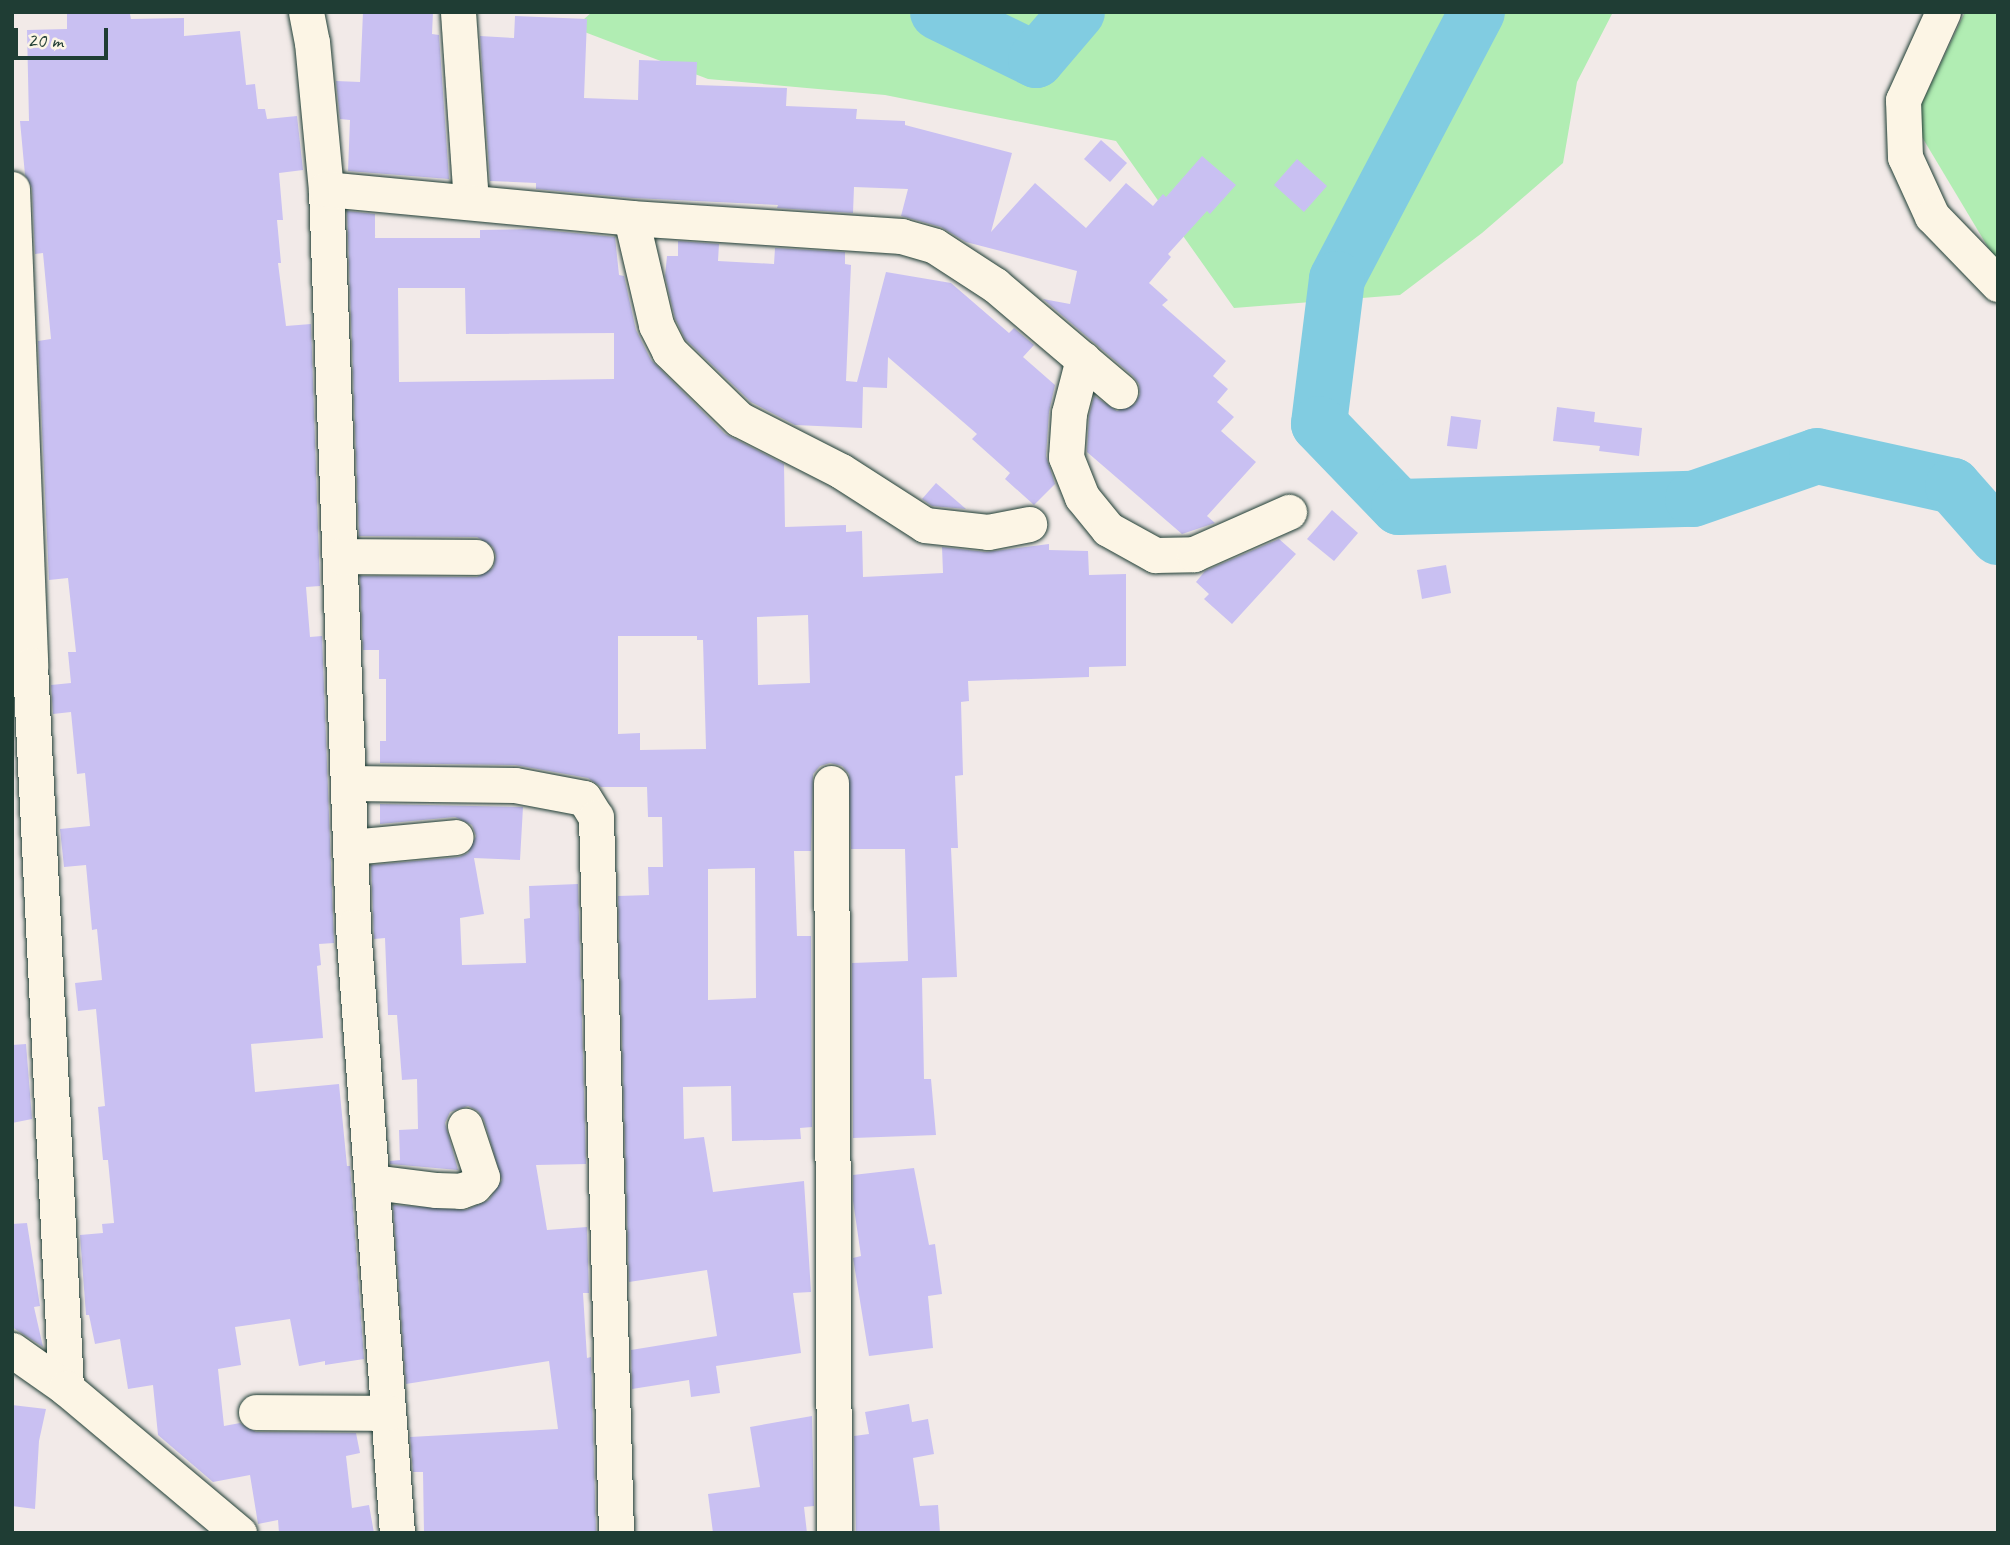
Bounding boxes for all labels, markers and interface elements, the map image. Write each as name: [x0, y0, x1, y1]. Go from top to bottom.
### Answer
scale bar: [18, 14, 112, 58]
text: 20 m: [27, 27, 63, 53]

